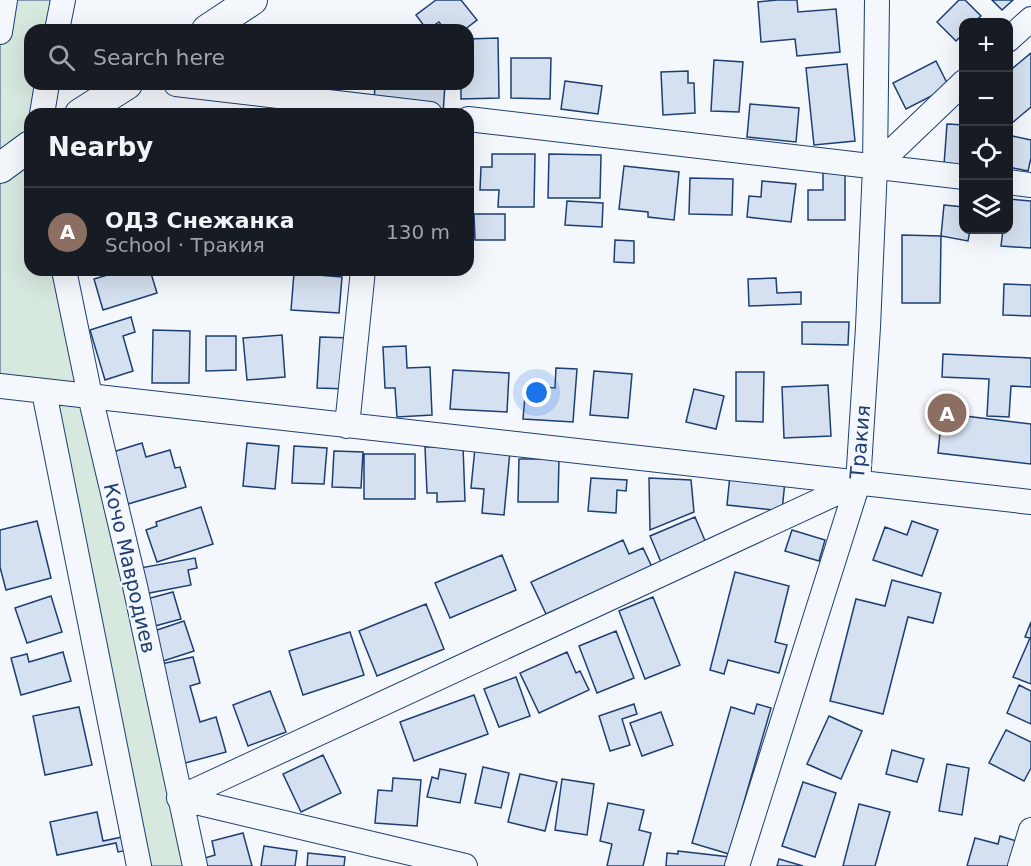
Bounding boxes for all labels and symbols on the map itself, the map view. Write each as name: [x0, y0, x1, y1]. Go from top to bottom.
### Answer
your location: [522, 378, 551, 407]
pin: A: [928, 390, 966, 436]
street label: Тракия: [845, 404, 875, 481]
street label: Кочо Мавродиев: [99, 481, 161, 655]

